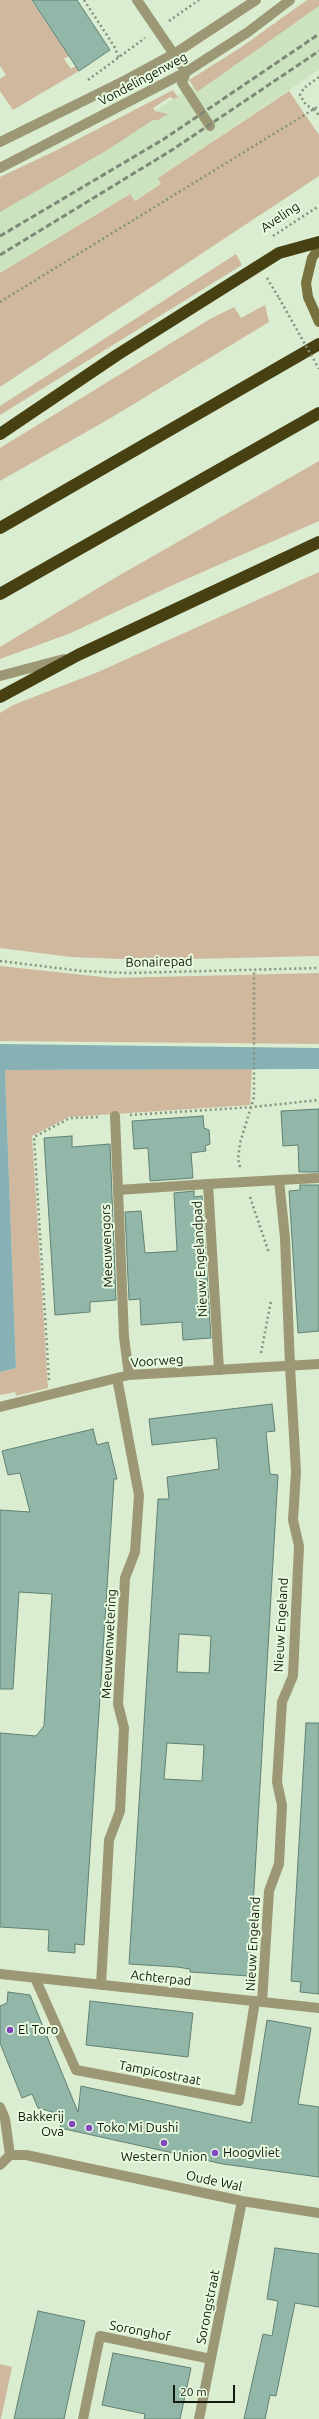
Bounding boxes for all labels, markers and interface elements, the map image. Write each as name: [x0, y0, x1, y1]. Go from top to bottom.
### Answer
street label: Vondelingenweg: [96, 49, 190, 109]
street label: Aveling: [258, 198, 302, 236]
street label: Bonairepad: [125, 954, 193, 970]
street label: Nieuw Engelandpad: [189, 1200, 211, 1318]
street label: Meeuwengors: [98, 1204, 116, 1288]
street label: Voorweg: [130, 1351, 184, 1371]
street label: Nieuw Engeland: [271, 1577, 291, 1673]
street label: Meeuwenwetering: [98, 1589, 120, 1699]
street label: Nieuw Engeland: [243, 1896, 263, 1992]
street label: Achterpad: [130, 1967, 192, 1989]
place label: El Toro: [18, 2022, 58, 2038]
marker: El Toro: [5, 2025, 15, 2035]
street label: Tampicostraat: [118, 2057, 202, 2089]
place label: Bakkerij Ova: [18, 2109, 64, 2140]
marker: Bakkerij Ova: [67, 2119, 77, 2129]
place label: Toko Mi Dushi: [97, 2120, 178, 2136]
marker: Toko Mi Dushi: [84, 2123, 94, 2133]
marker: Western Union: [159, 2138, 169, 2148]
place label: Hoogvliet: [223, 2145, 280, 2161]
marker: Hoogvliet: [210, 2148, 220, 2158]
place label: Western Union: [121, 2149, 207, 2165]
street label: Oude Wal: [184, 2167, 244, 2195]
street label: Sorongstraat: [193, 2268, 223, 2346]
street label: Soronghof: [108, 2317, 172, 2345]
scale bar: [175, 2377, 237, 2403]
text: 20 m: [180, 2385, 207, 2398]

